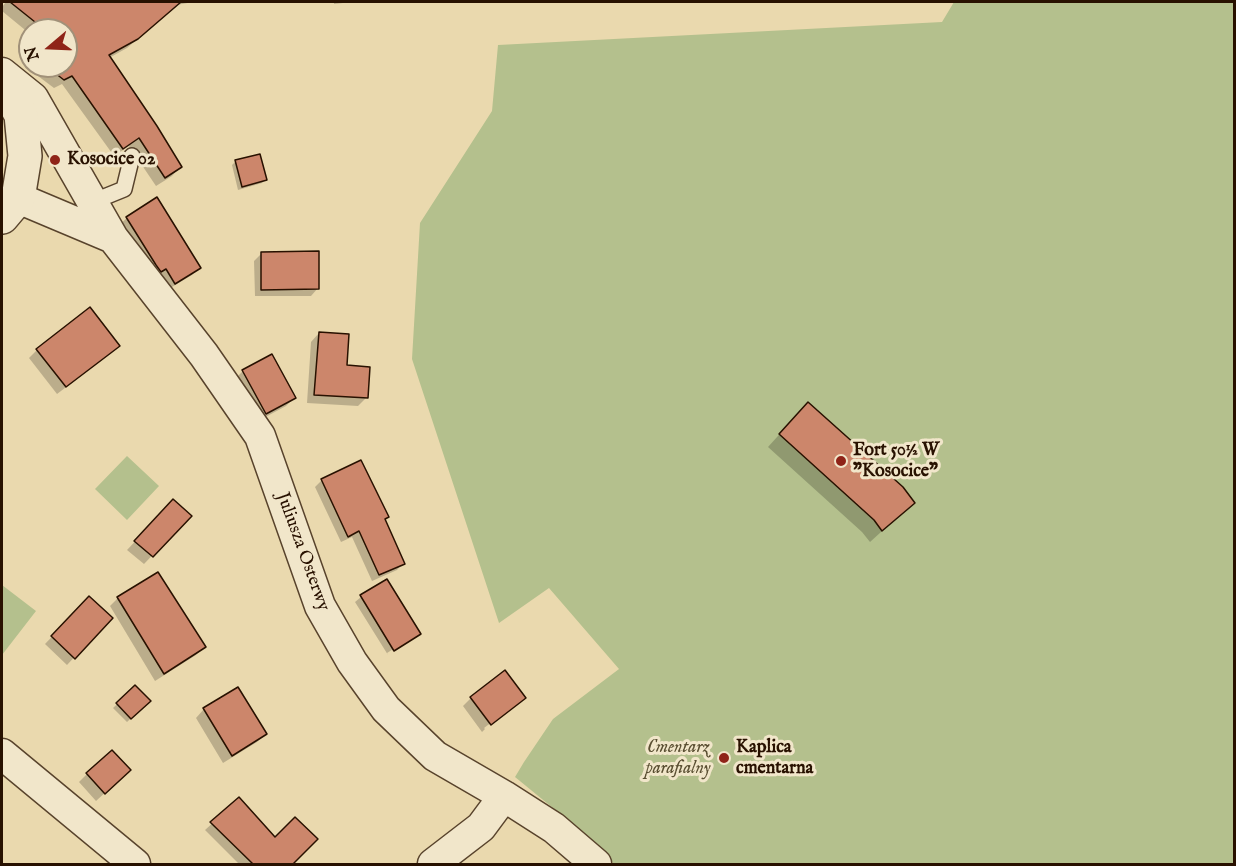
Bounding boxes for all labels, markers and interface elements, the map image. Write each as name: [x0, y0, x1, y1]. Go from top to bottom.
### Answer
north arrow: [18, 18, 78, 78]
text: N: [21, 43, 45, 63]
place label: Kosocice 02: [67, 149, 155, 171]
marker: Kosocice 02: [48, 153, 62, 167]
place label: Fort 50½ W "Kosocice": [853, 440, 939, 482]
marker: Fort 50½ W "Kosocice": [834, 454, 848, 468]
street label: Juliusza Osterwy: [271, 490, 333, 614]
park label: Cmentarz parafialny: [645, 737, 711, 780]
place label: Kaplica cmentarna: [736, 737, 813, 780]
marker: Kaplica cmentarna: [717, 751, 731, 765]

